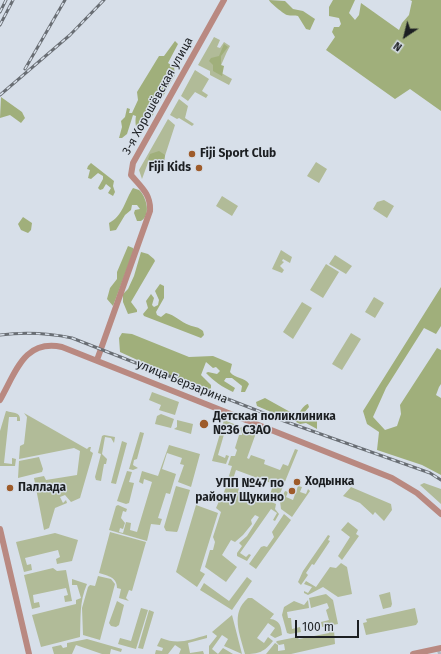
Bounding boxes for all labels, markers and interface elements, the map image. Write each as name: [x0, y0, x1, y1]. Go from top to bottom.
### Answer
north arrow: [385, 16, 425, 56]
street label: 3-я Хорошёвская улица: [120, 35, 196, 157]
text: N: [391, 39, 405, 54]
place label: Fiji Sport Club: [200, 147, 276, 161]
marker: Fiji Sport Club: [187, 149, 197, 159]
place label: Fiji Kids: [149, 161, 191, 175]
marker: Fiji Kids: [194, 163, 204, 173]
street label: улица Берзарина: [134, 357, 230, 407]
place label: Детская поликлиника №36 СЗАО: [213, 410, 336, 438]
marker: Детская поликлиника №36 СЗАО: [198, 418, 210, 430]
place label: Ходынка: [305, 475, 354, 489]
place label: УПП №47 по району Щукино: [195, 477, 284, 505]
marker: Ходынка: [292, 477, 302, 487]
place label: Паллада: [18, 481, 66, 495]
marker: Паллада: [5, 483, 15, 493]
marker: УПП №47 по району Щукино: [287, 486, 297, 496]
scale bar: [297, 612, 361, 638]
text: 100 m: [302, 620, 334, 634]

